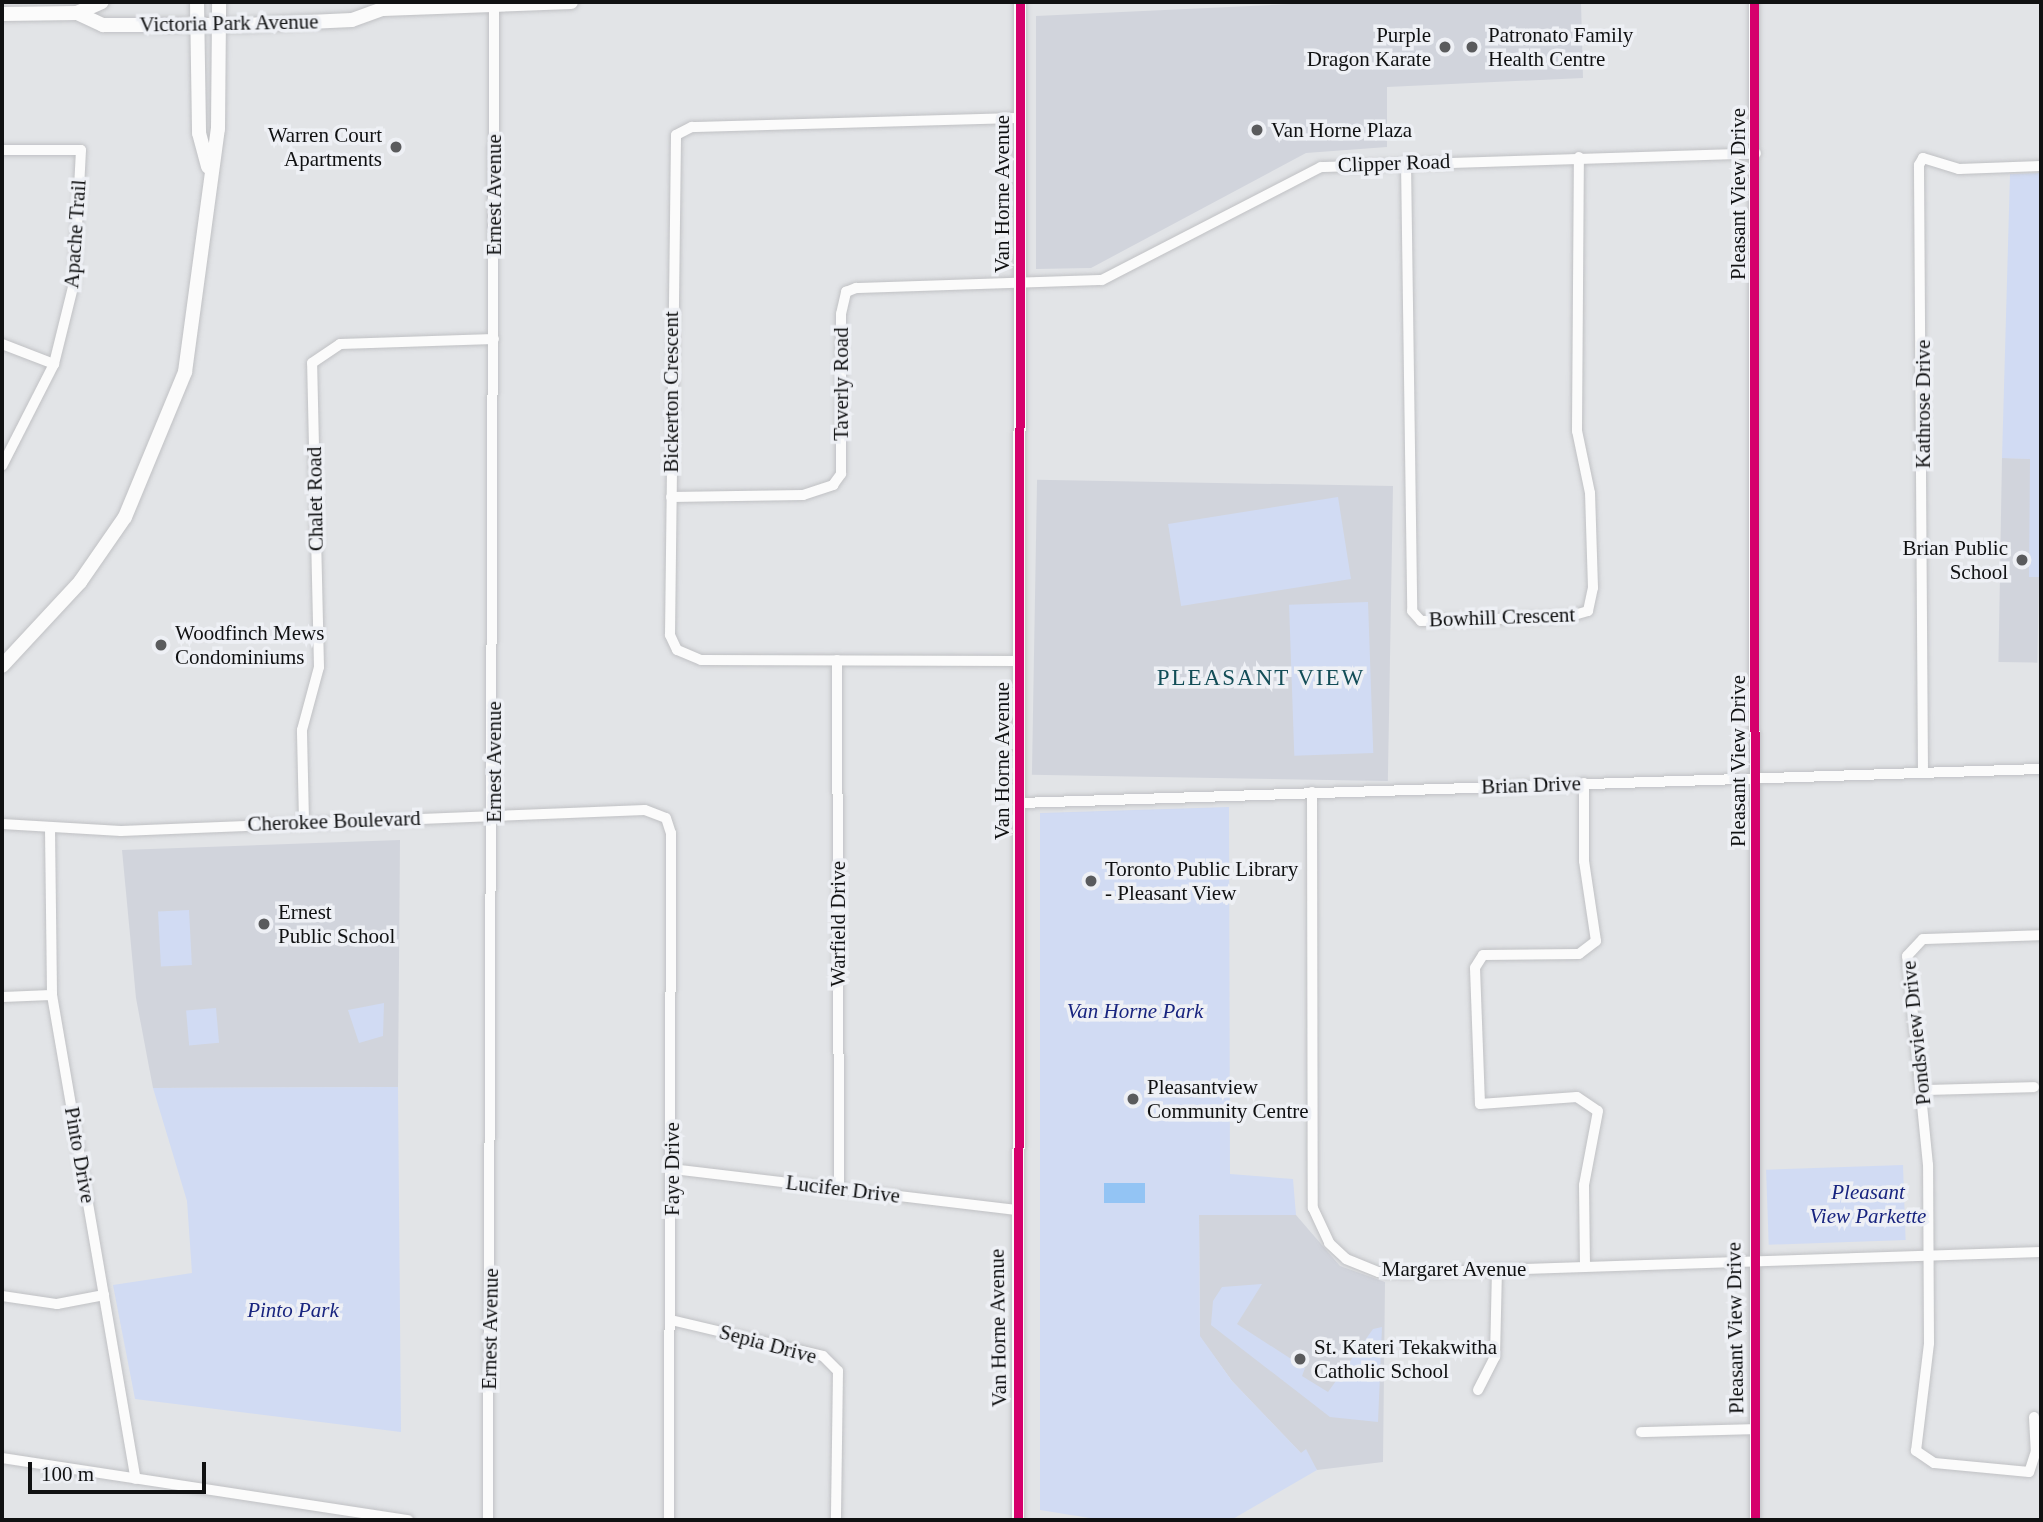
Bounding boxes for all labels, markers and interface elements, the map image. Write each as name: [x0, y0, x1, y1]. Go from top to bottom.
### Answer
street label: Victoria Park Avenue: [139, 9, 319, 37]
place label: Purple Dragon Karate: [1307, 22, 1431, 72]
place label: Patronato Family Health Centre: [1488, 22, 1633, 72]
marker: Patronato Family Health Centre: [1462, 37, 1482, 57]
marker: Purple Dragon Karate: [1437, 39, 1453, 55]
street label: Pleasant View Drive: [1725, 108, 1751, 280]
street label: Van Horne Avenue: [989, 114, 1015, 274]
place label: Van Horne Plaza: [1271, 117, 1412, 143]
place label: Warren Court Apartments: [268, 122, 382, 172]
marker: Van Horne Plaza: [1249, 122, 1265, 138]
street label: Ernest Avenue: [481, 134, 507, 256]
marker: Warren Court Apartments: [388, 139, 404, 155]
street label: Clipper Road: [1337, 148, 1451, 178]
street label: Apache Trail: [59, 179, 91, 289]
street label: Bickerton Crescent: [658, 311, 684, 473]
street label: Taverly Road: [828, 327, 854, 441]
street label: Kathrose Drive: [1910, 340, 1936, 468]
street label: Chalet Road: [301, 447, 329, 551]
place label: Brian Public School: [1902, 535, 2008, 585]
marker: Brian Public School: [2014, 552, 2030, 568]
street label: Bowhill Crescent: [1428, 602, 1576, 632]
place label: Woodfinch Mews Condominiums: [175, 620, 324, 670]
marker: Woodfinch Mews Condominiums: [153, 637, 169, 653]
district label: PLEASANT VIEW: [1158, 664, 1364, 692]
street label: Pleasant View Drive: [1725, 675, 1751, 847]
street label: Van Horne Avenue: [989, 681, 1015, 841]
street label: Ernest Avenue: [481, 701, 507, 823]
street label: Brian Drive: [1481, 771, 1581, 799]
street label: Cherokee Boulevard: [247, 805, 421, 837]
place label: Toronto Public Library - Pleasant View: [1105, 856, 1298, 906]
street label: Warfield Drive: [825, 861, 851, 987]
marker: Toronto Public Library - Pleasant View: [1083, 873, 1099, 889]
place label: Ernest Public School: [278, 899, 395, 949]
marker: Ernest Public School: [256, 916, 272, 932]
street label: Pondsview Drive: [1896, 959, 1936, 1107]
park label: Van Horne Park: [1067, 998, 1203, 1024]
place label: Pleasantview Community Centre: [1147, 1074, 1309, 1124]
marker: Pleasantview Community Centre: [1125, 1091, 1141, 1107]
street label: Pinto Drive: [59, 1105, 101, 1205]
street label: Faye Drive: [659, 1122, 685, 1216]
street label: Lucifer Drive: [784, 1169, 902, 1209]
park label: Pleasant View Parkette: [1810, 1179, 1926, 1229]
street label: Pleasant View Drive: [1721, 1242, 1749, 1414]
street label: Van Horne Avenue: [984, 1248, 1012, 1408]
street label: Margaret Avenue: [1381, 1256, 1527, 1282]
street label: Ernest Avenue: [476, 1267, 504, 1391]
park label: Pinto Park: [247, 1297, 339, 1323]
street label: Sepia Drive: [717, 1319, 819, 1369]
place label: St. Kateri Tekakwitha Catholic School: [1314, 1334, 1497, 1384]
marker: St. Kateri Tekakwitha Catholic School: [1292, 1351, 1308, 1367]
scale bar: [32, 1448, 210, 1492]
text: 100 m: [41, 1462, 94, 1486]

